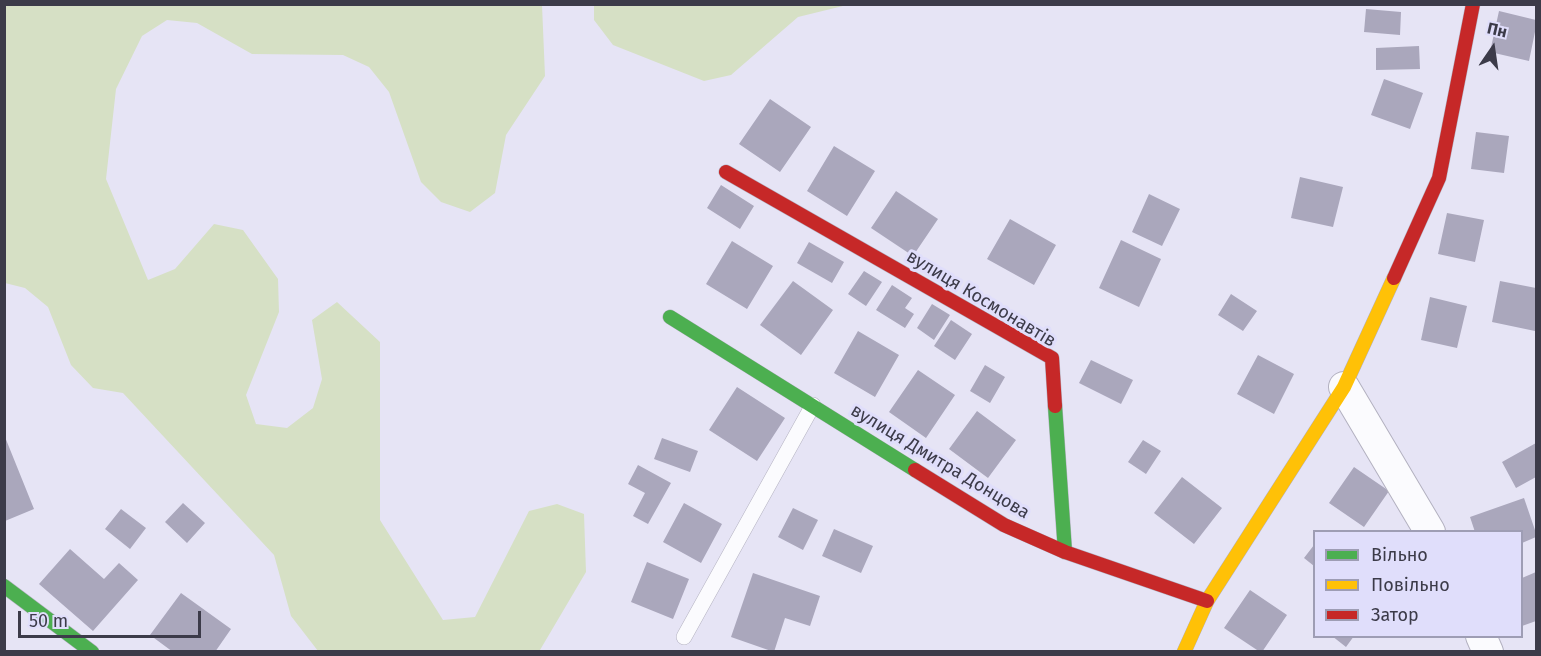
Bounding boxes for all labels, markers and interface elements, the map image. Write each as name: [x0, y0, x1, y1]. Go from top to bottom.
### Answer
north arrow: [1463, 18, 1523, 78]
text: Пн: [1485, 18, 1509, 41]
street label: вулиця Космонавтів: [902, 246, 1060, 352]
street label: вулиця Дмитра Донцова: [847, 400, 1033, 524]
legend: [1313, 530, 1523, 638]
text: Вільно: [1371, 544, 1428, 566]
text: Повільно: [1371, 574, 1450, 596]
scale bar: [21, 599, 204, 637]
text: Затор: [1371, 604, 1419, 626]
text: 50 m: [29, 610, 68, 632]

